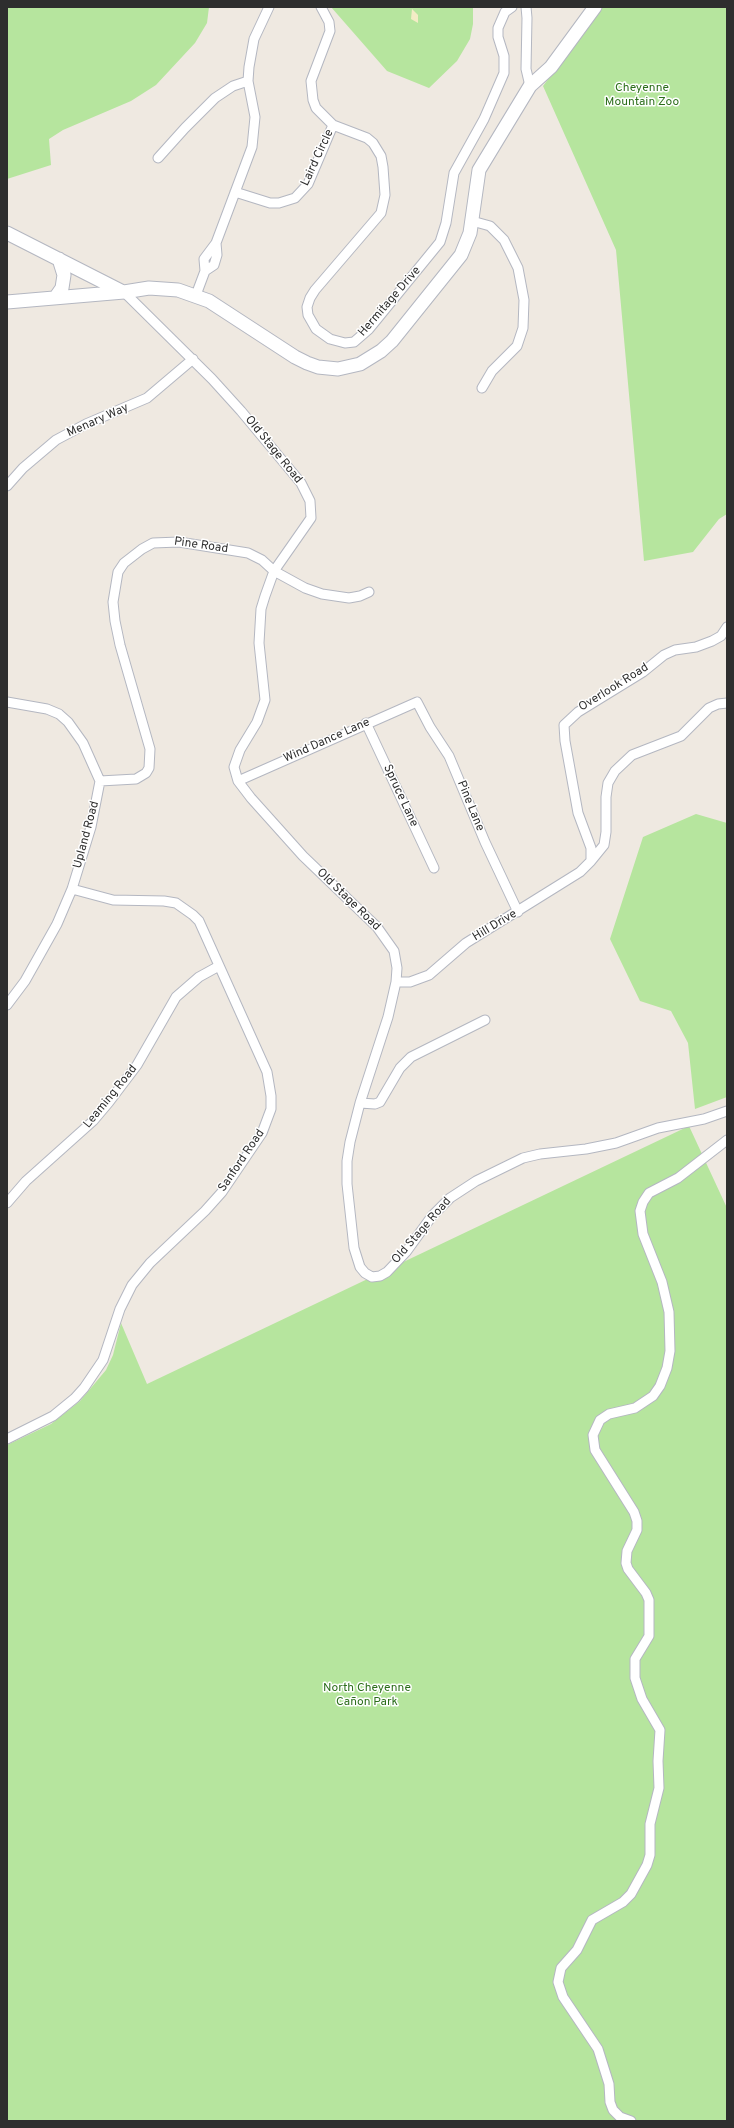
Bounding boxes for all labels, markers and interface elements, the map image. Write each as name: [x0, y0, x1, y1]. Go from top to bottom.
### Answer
park label: Cheyenne Mountain Zoo: [605, 82, 679, 110]
street label: Laird Circle: [299, 127, 337, 189]
street label: Hermitage Drive: [356, 264, 424, 340]
street label: Menary Way: [65, 401, 131, 441]
street label: Old Stage Road: [241, 413, 305, 487]
street label: Pine Road: [173, 535, 229, 557]
street label: Overlook Road: [576, 661, 652, 715]
street label: Wind Dance Lane: [282, 716, 372, 766]
street label: Spruce Lane: [379, 763, 421, 829]
street label: Pine Lane: [453, 779, 487, 833]
street label: Upland Road: [71, 800, 103, 870]
street label: Old Stage Road: [313, 866, 383, 934]
street label: Hill Drive: [470, 907, 520, 945]
street label: Leaming Road: [81, 1063, 141, 1131]
street label: Sanford Road: [216, 1127, 268, 1195]
street label: Old Stage Road: [389, 1195, 455, 1267]
park label: North Cheyenne Cañon Park: [323, 1682, 411, 1710]

